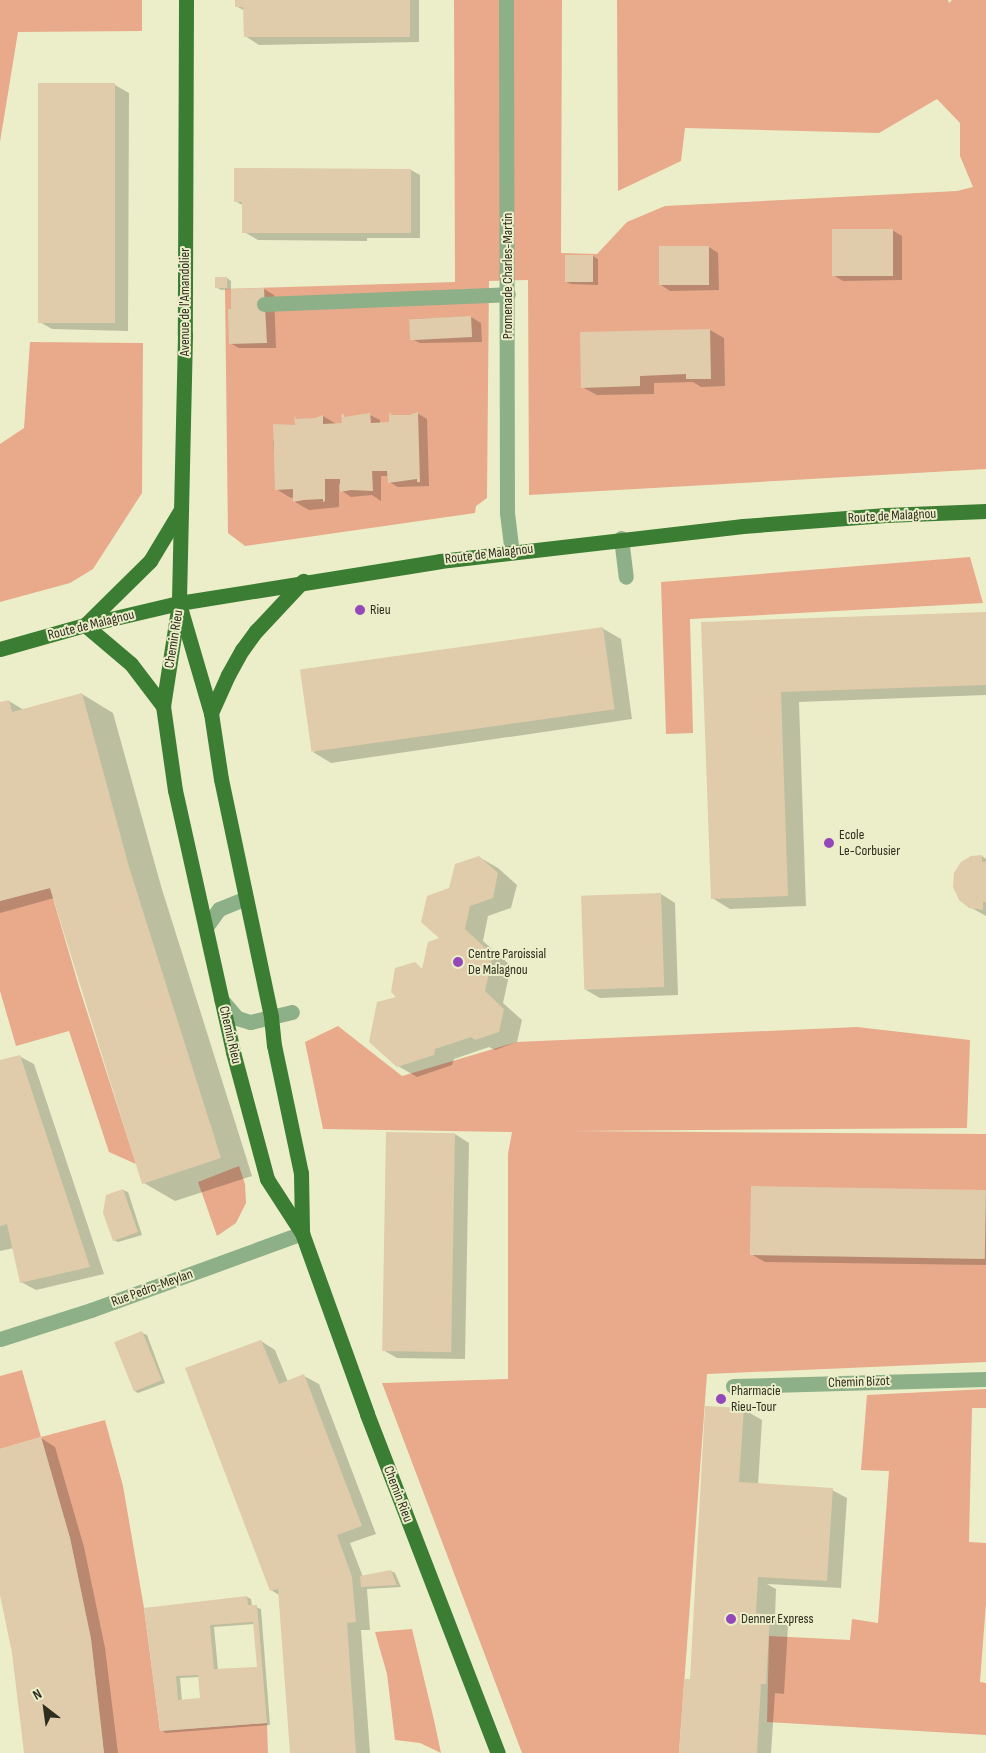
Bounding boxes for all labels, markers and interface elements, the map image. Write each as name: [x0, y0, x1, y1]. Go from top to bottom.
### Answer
street label: Promenade Charles-Martin: [500, 213, 516, 339]
street label: Avenue de l'Amandolier: [177, 248, 193, 356]
street label: Route de Malagnou: [847, 505, 937, 527]
street label: Route de Malagnou: [444, 540, 534, 568]
place label: Rieu: [370, 602, 391, 618]
marker: Rieu: [354, 604, 366, 616]
street label: Route de Malagnou: [46, 606, 136, 644]
street label: Chemin Rieu: [161, 609, 187, 669]
place label: Ecole Le-Corbusier: [839, 827, 900, 860]
marker: Ecole Le-Corbusier: [823, 837, 835, 849]
place label: Centre Paroissial De Malagnou: [468, 946, 546, 979]
marker: Centre Paroissial De Malagnou: [452, 956, 464, 968]
street label: Chemin Rieu: [215, 1004, 245, 1066]
street label: Rue Pedro-Meylan: [109, 1265, 195, 1311]
street label: Chemin Bizot: [828, 1373, 890, 1391]
place label: Pharmacie Rieu-Tour: [731, 1383, 781, 1415]
marker: Pharmacie Rieu-Tour: [715, 1393, 727, 1405]
street label: Chemin Rieu: [380, 1464, 416, 1524]
place label: Denner Express: [741, 1611, 814, 1627]
marker: Denner Express: [725, 1613, 737, 1625]
north arrow: [20, 1683, 70, 1733]
text: N: [30, 1685, 45, 1704]

